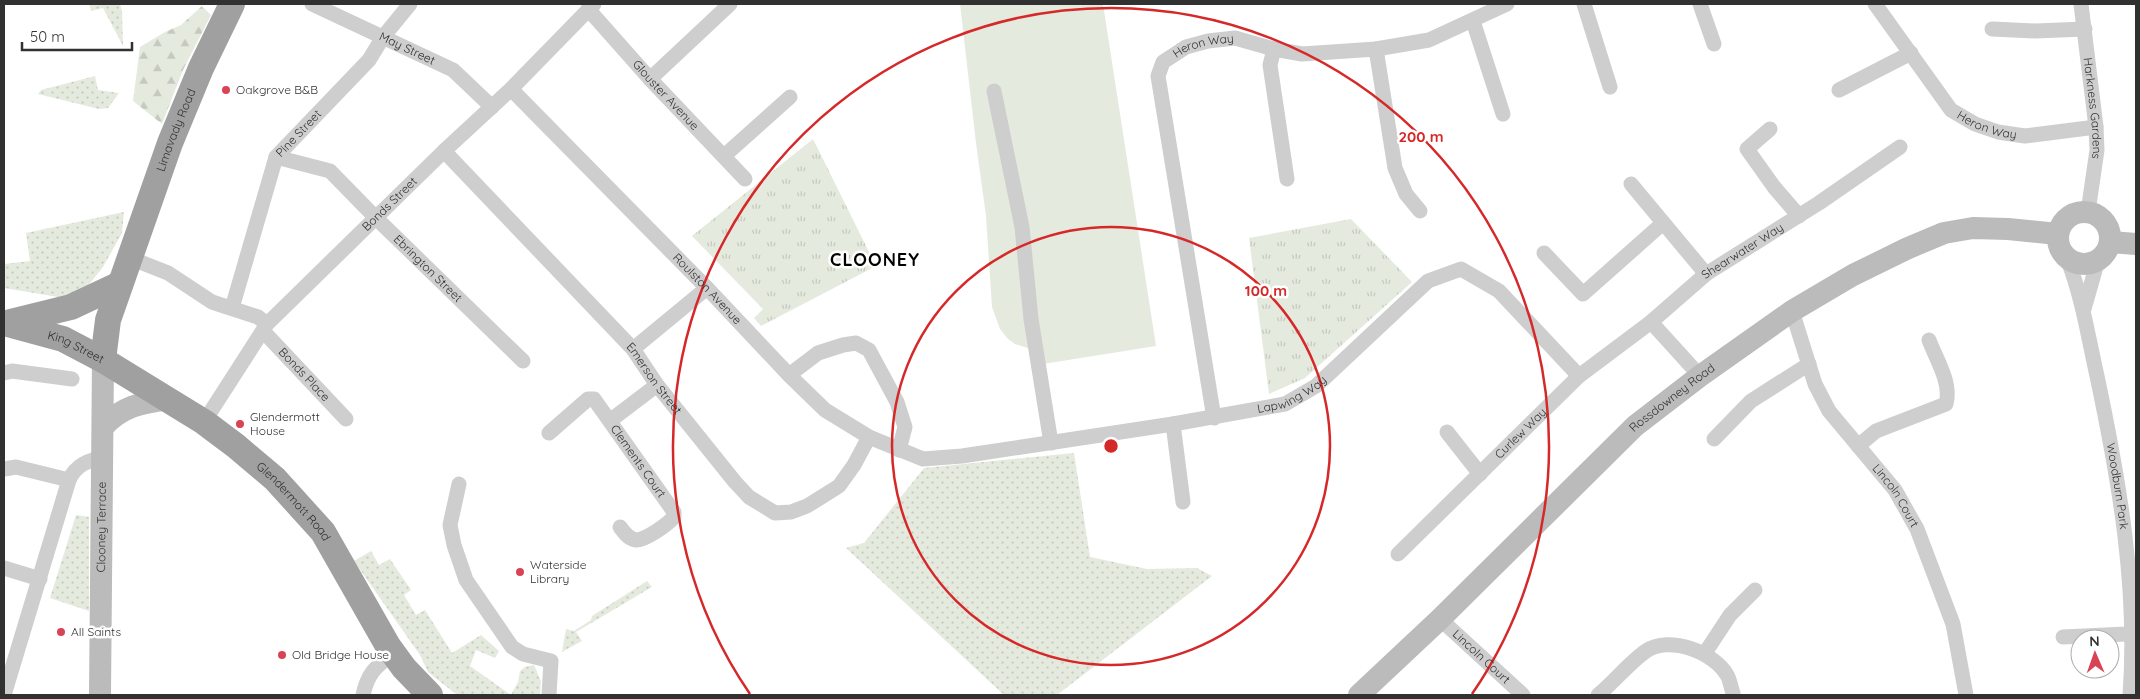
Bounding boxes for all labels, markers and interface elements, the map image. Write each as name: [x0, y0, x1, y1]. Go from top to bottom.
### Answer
scale bar: [22, 20, 132, 52]
text: 50 m: [30, 27, 65, 46]
street label: May Street: [377, 29, 438, 68]
street label: Heron Way: [1170, 30, 1234, 61]
street label: Glouster Avenue: [630, 57, 703, 133]
street label: Harkness Gardens: [2081, 57, 2105, 161]
place label: Oakgrove B&B: [236, 82, 318, 97]
marker: Oakgrove B&B: [220, 84, 232, 96]
street label: Limavady Road: [153, 86, 199, 173]
street label: Pine Street: [272, 106, 324, 160]
street label: Heron Way: [1955, 107, 2018, 142]
text: 200 m: [1399, 127, 1444, 146]
street label: Bonds Street: [359, 174, 420, 234]
street label: Shearwater Way: [1698, 219, 1786, 282]
street label: Ebrington Street: [391, 231, 466, 305]
district label: CLOONEY: [830, 248, 920, 271]
street label: Roulston Avenue: [670, 250, 745, 327]
text: 100 m: [1245, 281, 1287, 300]
street label: King Street: [46, 327, 107, 366]
street label: Emerson Street: [624, 339, 686, 417]
street label: Bonds Place: [276, 344, 334, 404]
street label: Rossdowney Road: [1626, 360, 1717, 435]
street label: Lapwing Way: [1256, 372, 1329, 416]
street label: Curlew Way: [1491, 404, 1549, 462]
place label: Glendermott House: [250, 409, 320, 438]
marker: Glendermott House: [234, 418, 246, 430]
street label: Clements Court: [608, 422, 669, 500]
centre of rings: [1102, 437, 1120, 455]
street label: Woodburn Park: [2104, 442, 2132, 530]
street label: Glendermott Road: [253, 458, 334, 543]
street label: Lincoln Court: [1870, 461, 1922, 530]
street label: Clooney Terrace: [93, 481, 109, 572]
place label: Waterside Library: [530, 557, 587, 586]
marker: Waterside Library: [514, 566, 526, 578]
place label: All Saints: [71, 624, 121, 639]
marker: All Saints: [55, 626, 67, 638]
street label: Lincoln Court: [1450, 626, 1514, 687]
north arrow: [2070, 629, 2120, 679]
text: N: [2089, 632, 2100, 650]
place label: Old Bridge House: [292, 647, 389, 662]
marker: Old Bridge House: [276, 649, 288, 661]

